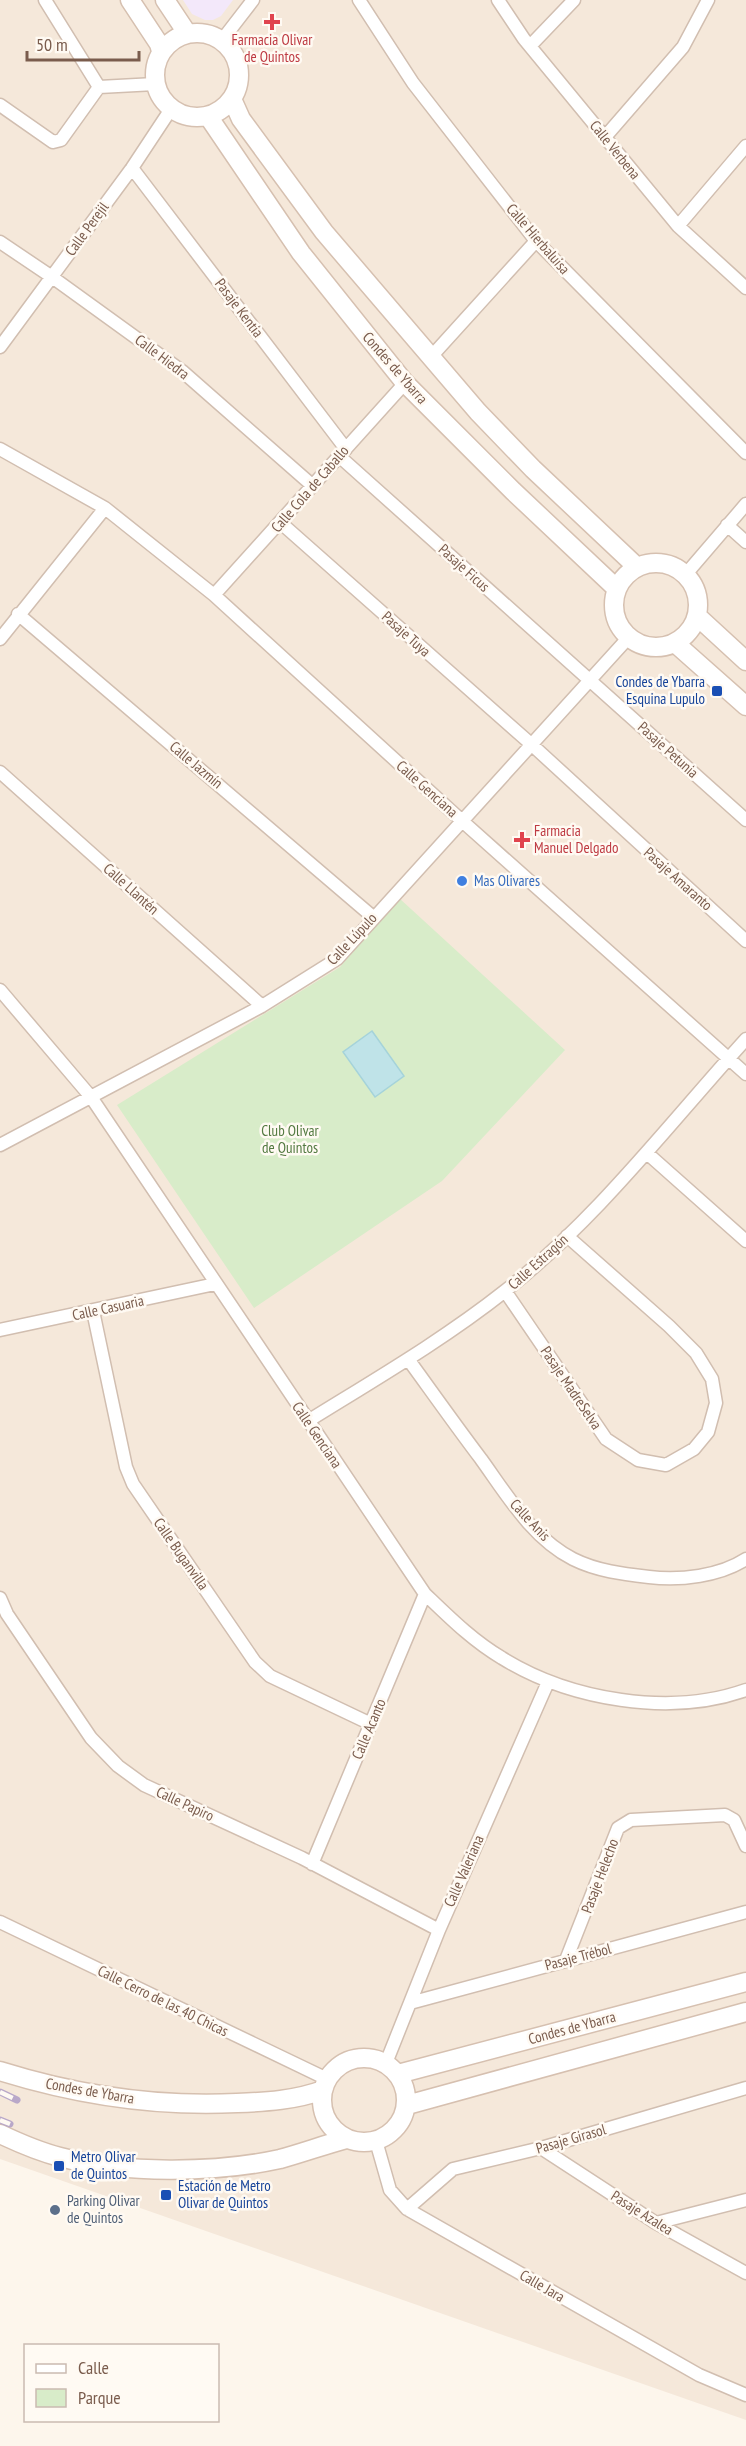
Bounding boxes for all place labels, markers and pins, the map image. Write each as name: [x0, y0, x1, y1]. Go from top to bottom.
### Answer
marker: Farmacia Olivar de Quintos: [265, 15, 279, 29]
place label: Farmacia Olivar de Quintos: [232, 30, 313, 66]
place label: Condes de Ybarra Esquina Lupulo: [615, 672, 705, 708]
marker: Condes de Ybarra Esquina Lupulo: [710, 684, 724, 698]
place label: Farmacia Manuel Delgado: [534, 821, 619, 857]
marker: Farmacia Manuel Delgado: [515, 833, 529, 847]
place label: Mas Olivares: [474, 871, 540, 890]
marker: Mas Olivares: [455, 874, 469, 888]
place label: Metro Olivar de Quintos: [71, 2147, 136, 2183]
marker: Metro Olivar de Quintos: [52, 2159, 66, 2173]
place label: Estación de Metro Olivar de Quintos: [178, 2176, 271, 2212]
marker: Estación de Metro Olivar de Quintos: [159, 2188, 173, 2202]
place label: Parking Olivar de Quintos: [67, 2191, 141, 2227]
marker: Parking Olivar de Quintos: [48, 2203, 62, 2217]

